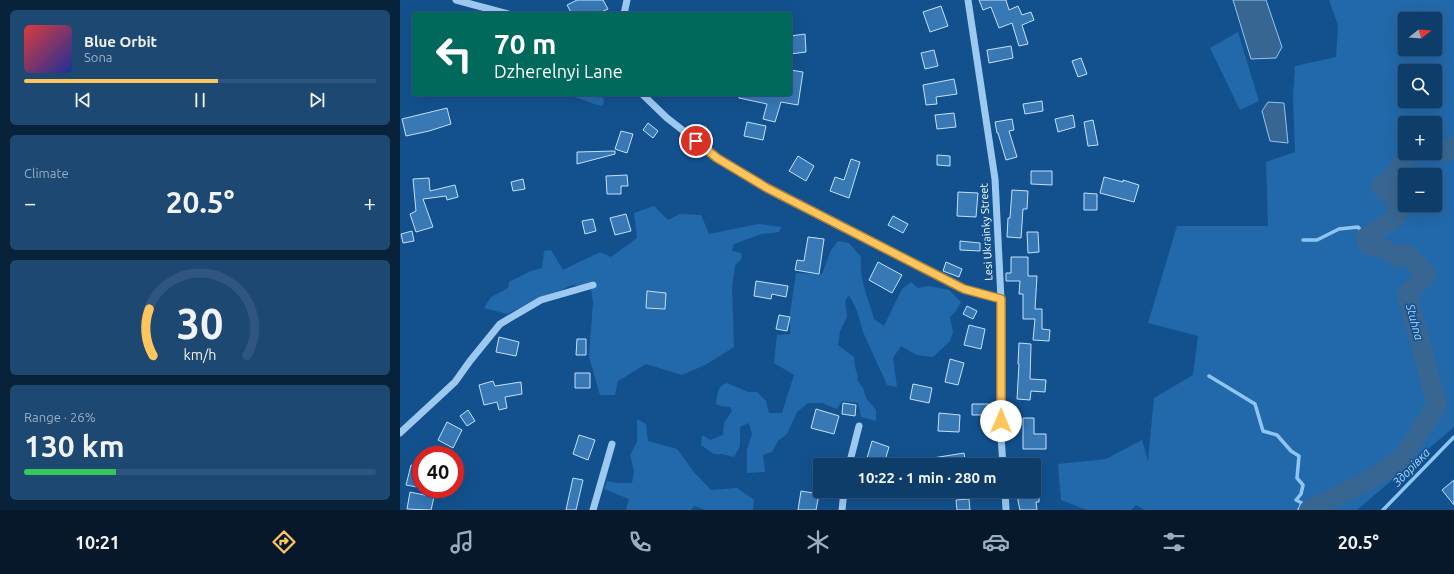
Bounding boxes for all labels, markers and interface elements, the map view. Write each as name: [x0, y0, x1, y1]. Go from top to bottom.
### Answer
north arrow: [1398, 12, 1442, 56]
map controls: [1398, 12, 1442, 212]
icon: left: [428, 28, 480, 80]
text: 70 m: [494, 28, 556, 59]
text: Blue Orbit: [84, 33, 157, 50]
text: Sona: [84, 50, 113, 64]
text: Dzherelnyi Lane: [494, 61, 623, 81]
button: search: [1398, 64, 1442, 108]
icon: previous: [72, 89, 94, 111]
icon: pause: [189, 89, 211, 111]
icon: next: [306, 89, 328, 111]
button: +: [1398, 116, 1442, 160]
pin: [679, 124, 713, 158]
icon: arrive: [685, 130, 707, 152]
text: Climate: [24, 166, 69, 180]
button: −: [1398, 168, 1442, 212]
street label: Lesi Ukrainky Street: [977, 182, 995, 281]
text: 20.5°: [166, 185, 234, 219]
text: −: [24, 190, 36, 215]
text: +: [364, 190, 376, 215]
text: 30: [177, 299, 223, 346]
water label: Stuhna: [1404, 301, 1426, 342]
text: km/h: [184, 346, 216, 362]
position arrow: [980, 400, 1022, 442]
text: Range · 26%: [24, 410, 96, 424]
text: 130 km: [24, 429, 125, 463]
water label: Здорівка: [1389, 445, 1433, 489]
speed limit sign: 40: [412, 446, 464, 498]
text: 10:22 · 1 min · 280 m: [858, 469, 996, 486]
icon: directions: [270, 528, 298, 556]
icon: music: [448, 528, 476, 556]
icon: phone: [626, 528, 654, 556]
icon: climate: [804, 528, 832, 556]
icon: car: [982, 528, 1010, 556]
icon: filters: [1160, 528, 1188, 556]
text: 10:21: [75, 532, 120, 552]
text: 20.5°: [1338, 532, 1379, 552]

